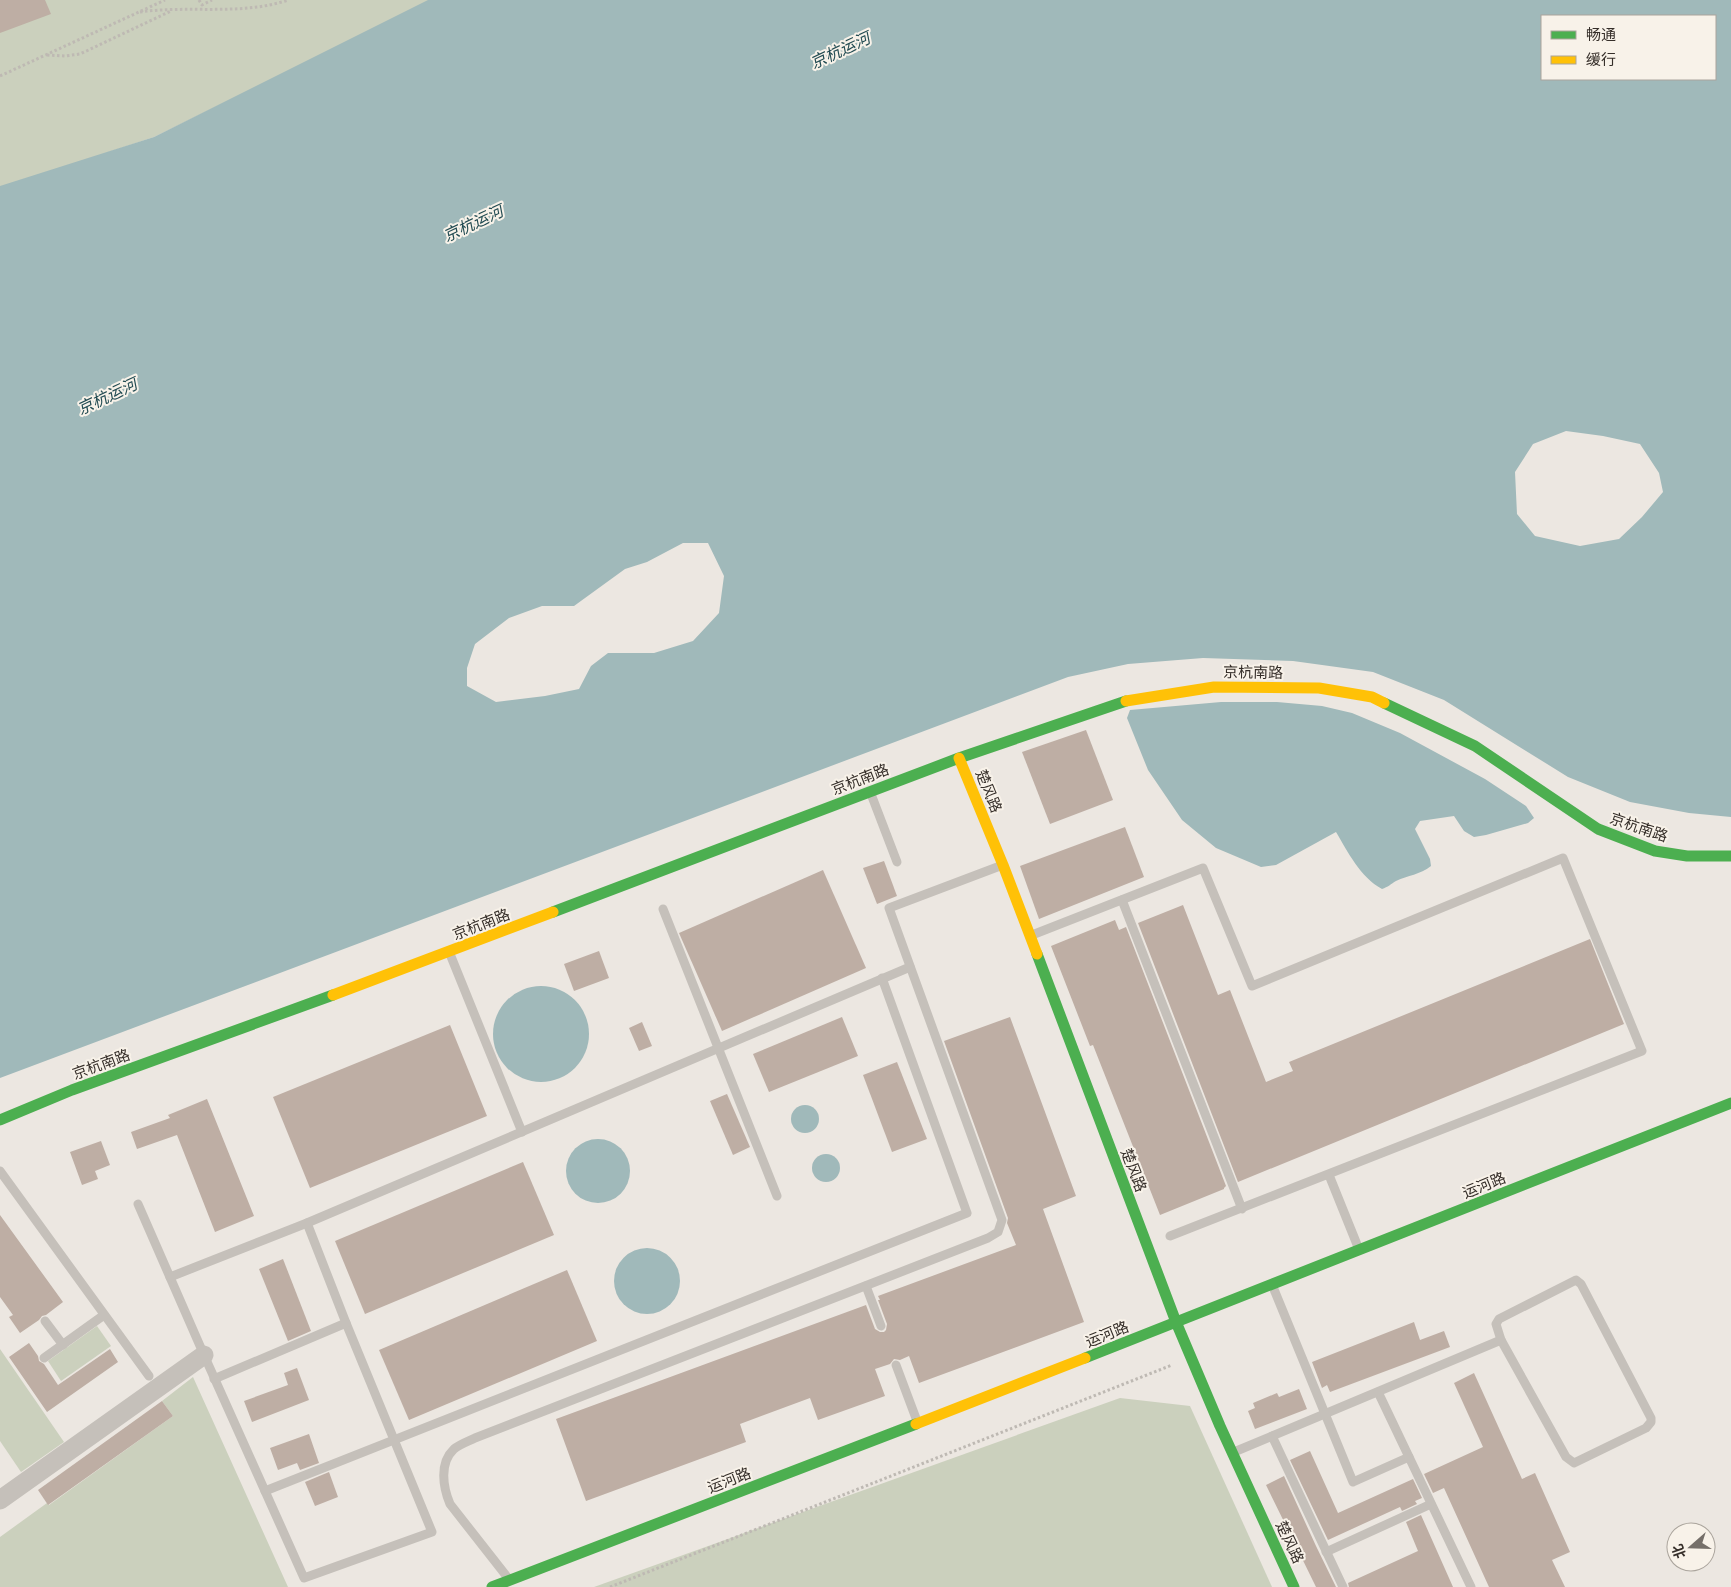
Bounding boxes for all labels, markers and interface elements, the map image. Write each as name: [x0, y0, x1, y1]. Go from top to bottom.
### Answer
legend: [1541, 15, 1716, 80]
text: 畅通: [1586, 25, 1616, 44]
water label: 京杭运河: [807, 26, 876, 73]
text: 缓行: [1586, 50, 1616, 69]
water label: 京杭运河: [440, 199, 509, 246]
water label: 京杭运河: [74, 372, 143, 419]
street label: 京杭南路: [1223, 662, 1283, 682]
street label: 京杭南路: [829, 759, 891, 799]
street label: 楚风路: [972, 767, 1006, 815]
street label: 京杭南路: [1608, 808, 1670, 846]
street label: 京杭南路: [450, 904, 512, 944]
street label: 京杭南路: [70, 1045, 132, 1083]
street label: 楚风路: [1117, 1146, 1151, 1194]
street label: 运河路: [1460, 1168, 1508, 1202]
street label: 运河路: [1083, 1317, 1131, 1351]
street label: 运河路: [705, 1463, 753, 1497]
street label: 楚风路: [1272, 1518, 1308, 1566]
north arrow: [1666, 1522, 1716, 1572]
text: 北: [1668, 1542, 1689, 1561]

